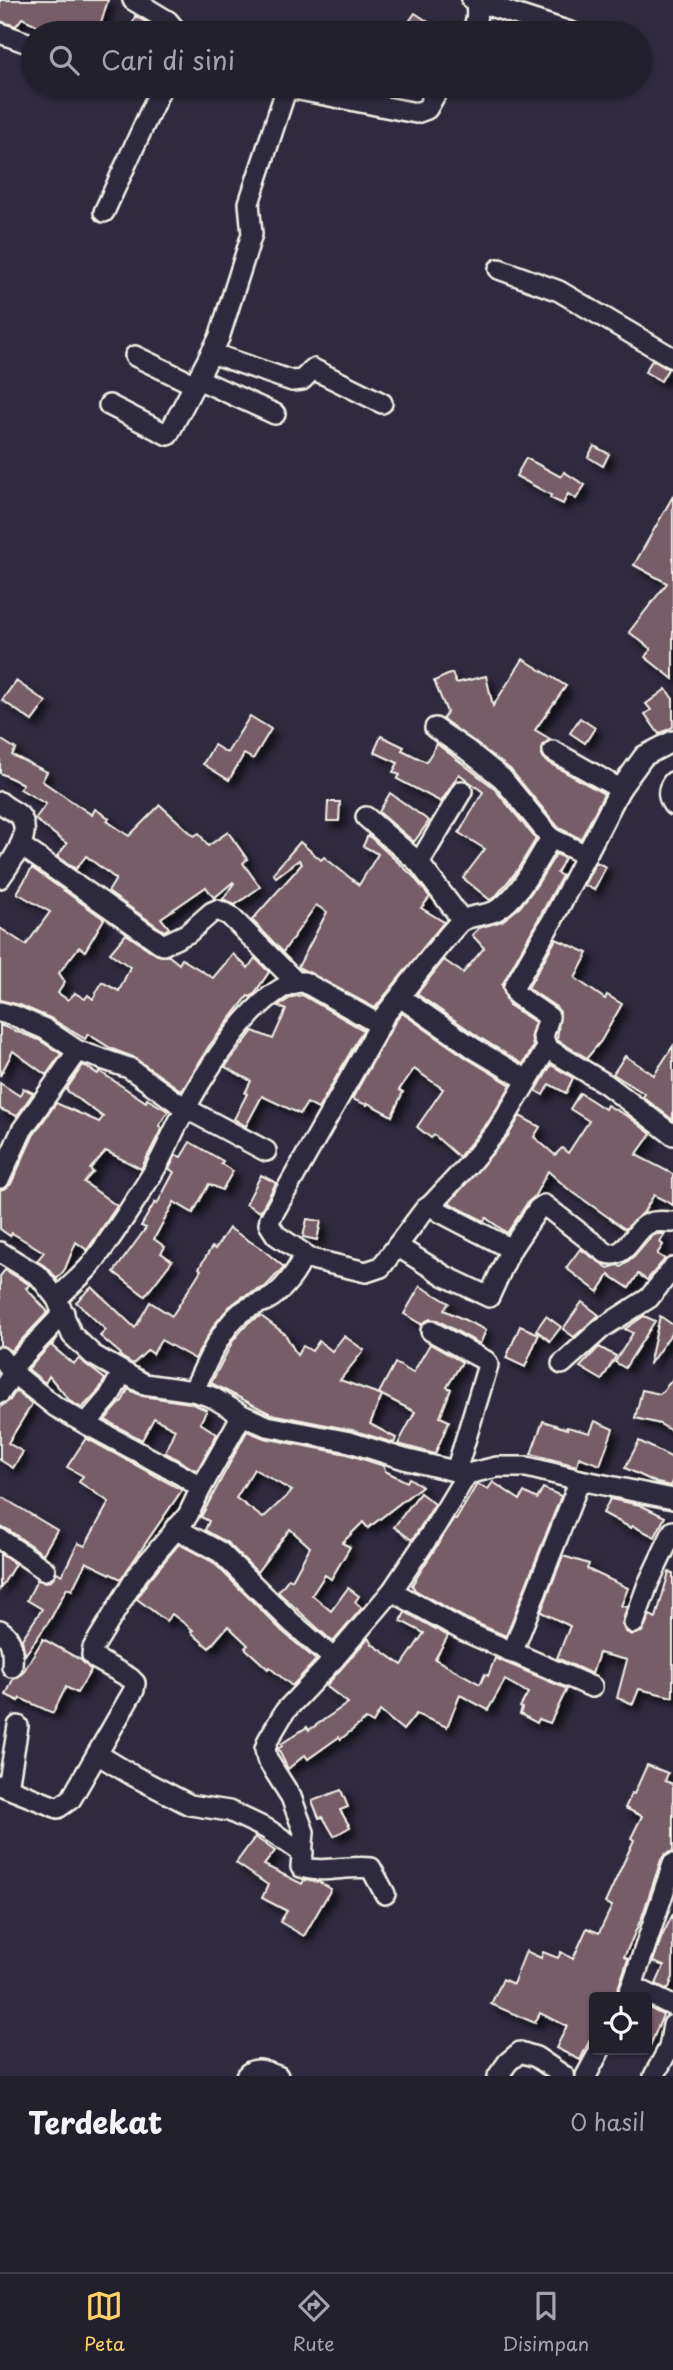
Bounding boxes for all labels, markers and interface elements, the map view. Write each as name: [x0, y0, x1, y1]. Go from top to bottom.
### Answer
search box: [21, 21, 652, 98]
text: Cari di sini: [101, 40, 235, 79]
icon: search: [45, 41, 83, 79]
map controls: [589, 1992, 652, 2055]
button: locate: [589, 1992, 652, 2055]
text: Terdekat: [28, 2099, 163, 2144]
text: 0 hasil: [570, 2104, 645, 2139]
tab: Peta: [84, 2287, 125, 2357]
tab: Rute: [293, 2287, 335, 2357]
tab: Disimpan: [502, 2287, 589, 2357]

